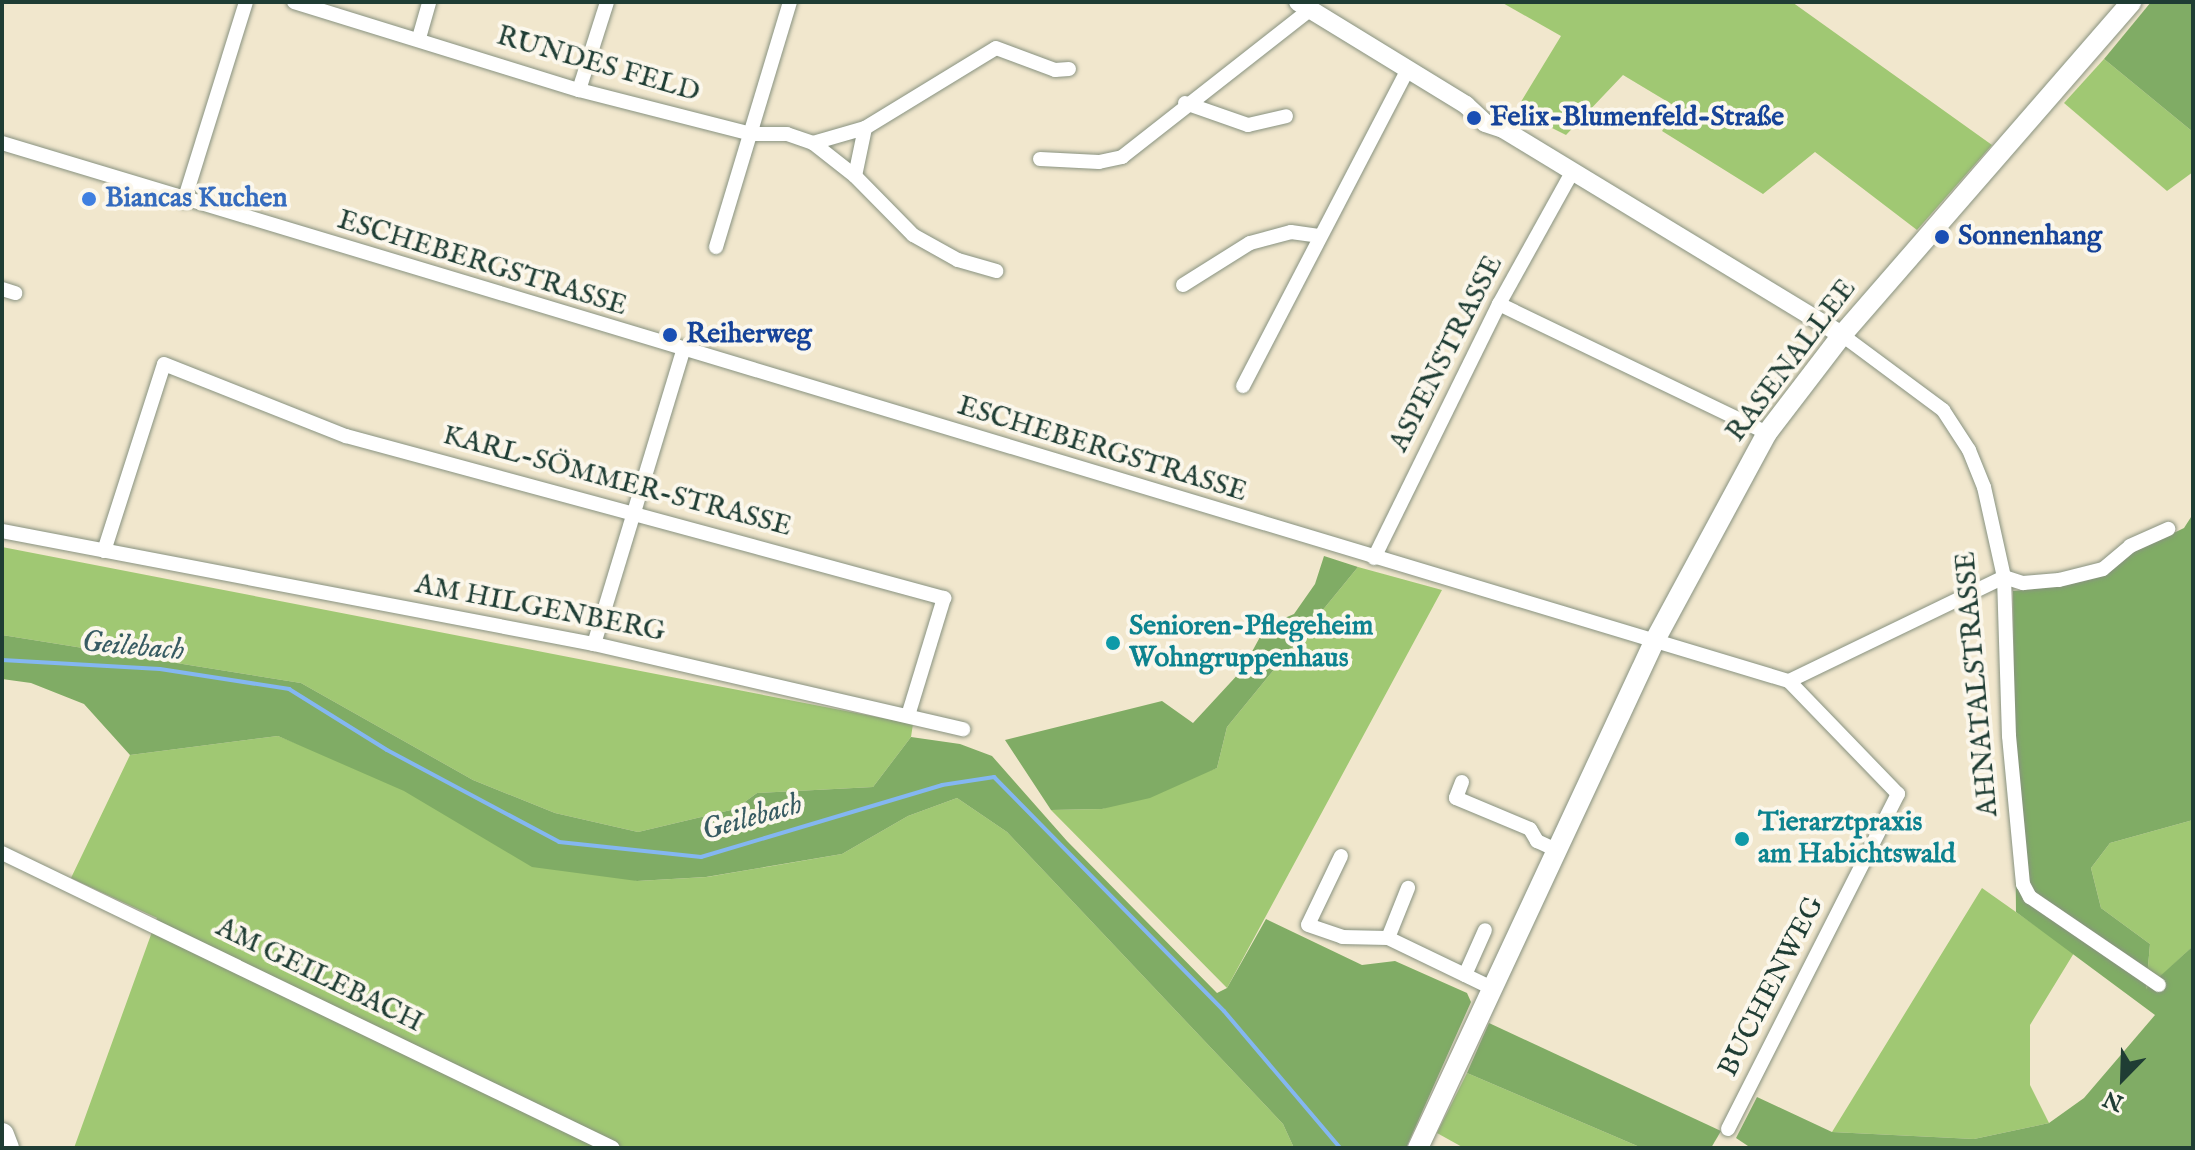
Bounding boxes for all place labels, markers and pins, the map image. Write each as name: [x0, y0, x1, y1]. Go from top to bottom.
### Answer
place label: Felix-Blumenfeld-Straße: [1490, 101, 1784, 135]
marker: Felix-Blumenfeld-Straße: [1465, 109, 1483, 127]
place label: Biancas Kuchen: [105, 182, 287, 216]
marker: Biancas Kuchen: [80, 190, 98, 208]
place label: Sonnenhang: [1958, 220, 2102, 254]
marker: Sonnenhang: [1933, 228, 1951, 246]
place label: Reiherweg: [686, 318, 812, 352]
marker: Reiherweg: [661, 326, 679, 344]
place label: Senioren-Pflegeheim Wohngruppenhaus: [1129, 610, 1373, 676]
marker: Senioren-Pflegeheim Wohngruppenhaus: [1104, 634, 1122, 652]
place label: Tierarztpraxis am Habichtswald: [1758, 806, 1955, 872]
marker: Tierarztpraxis am Habichtswald: [1733, 830, 1751, 848]

